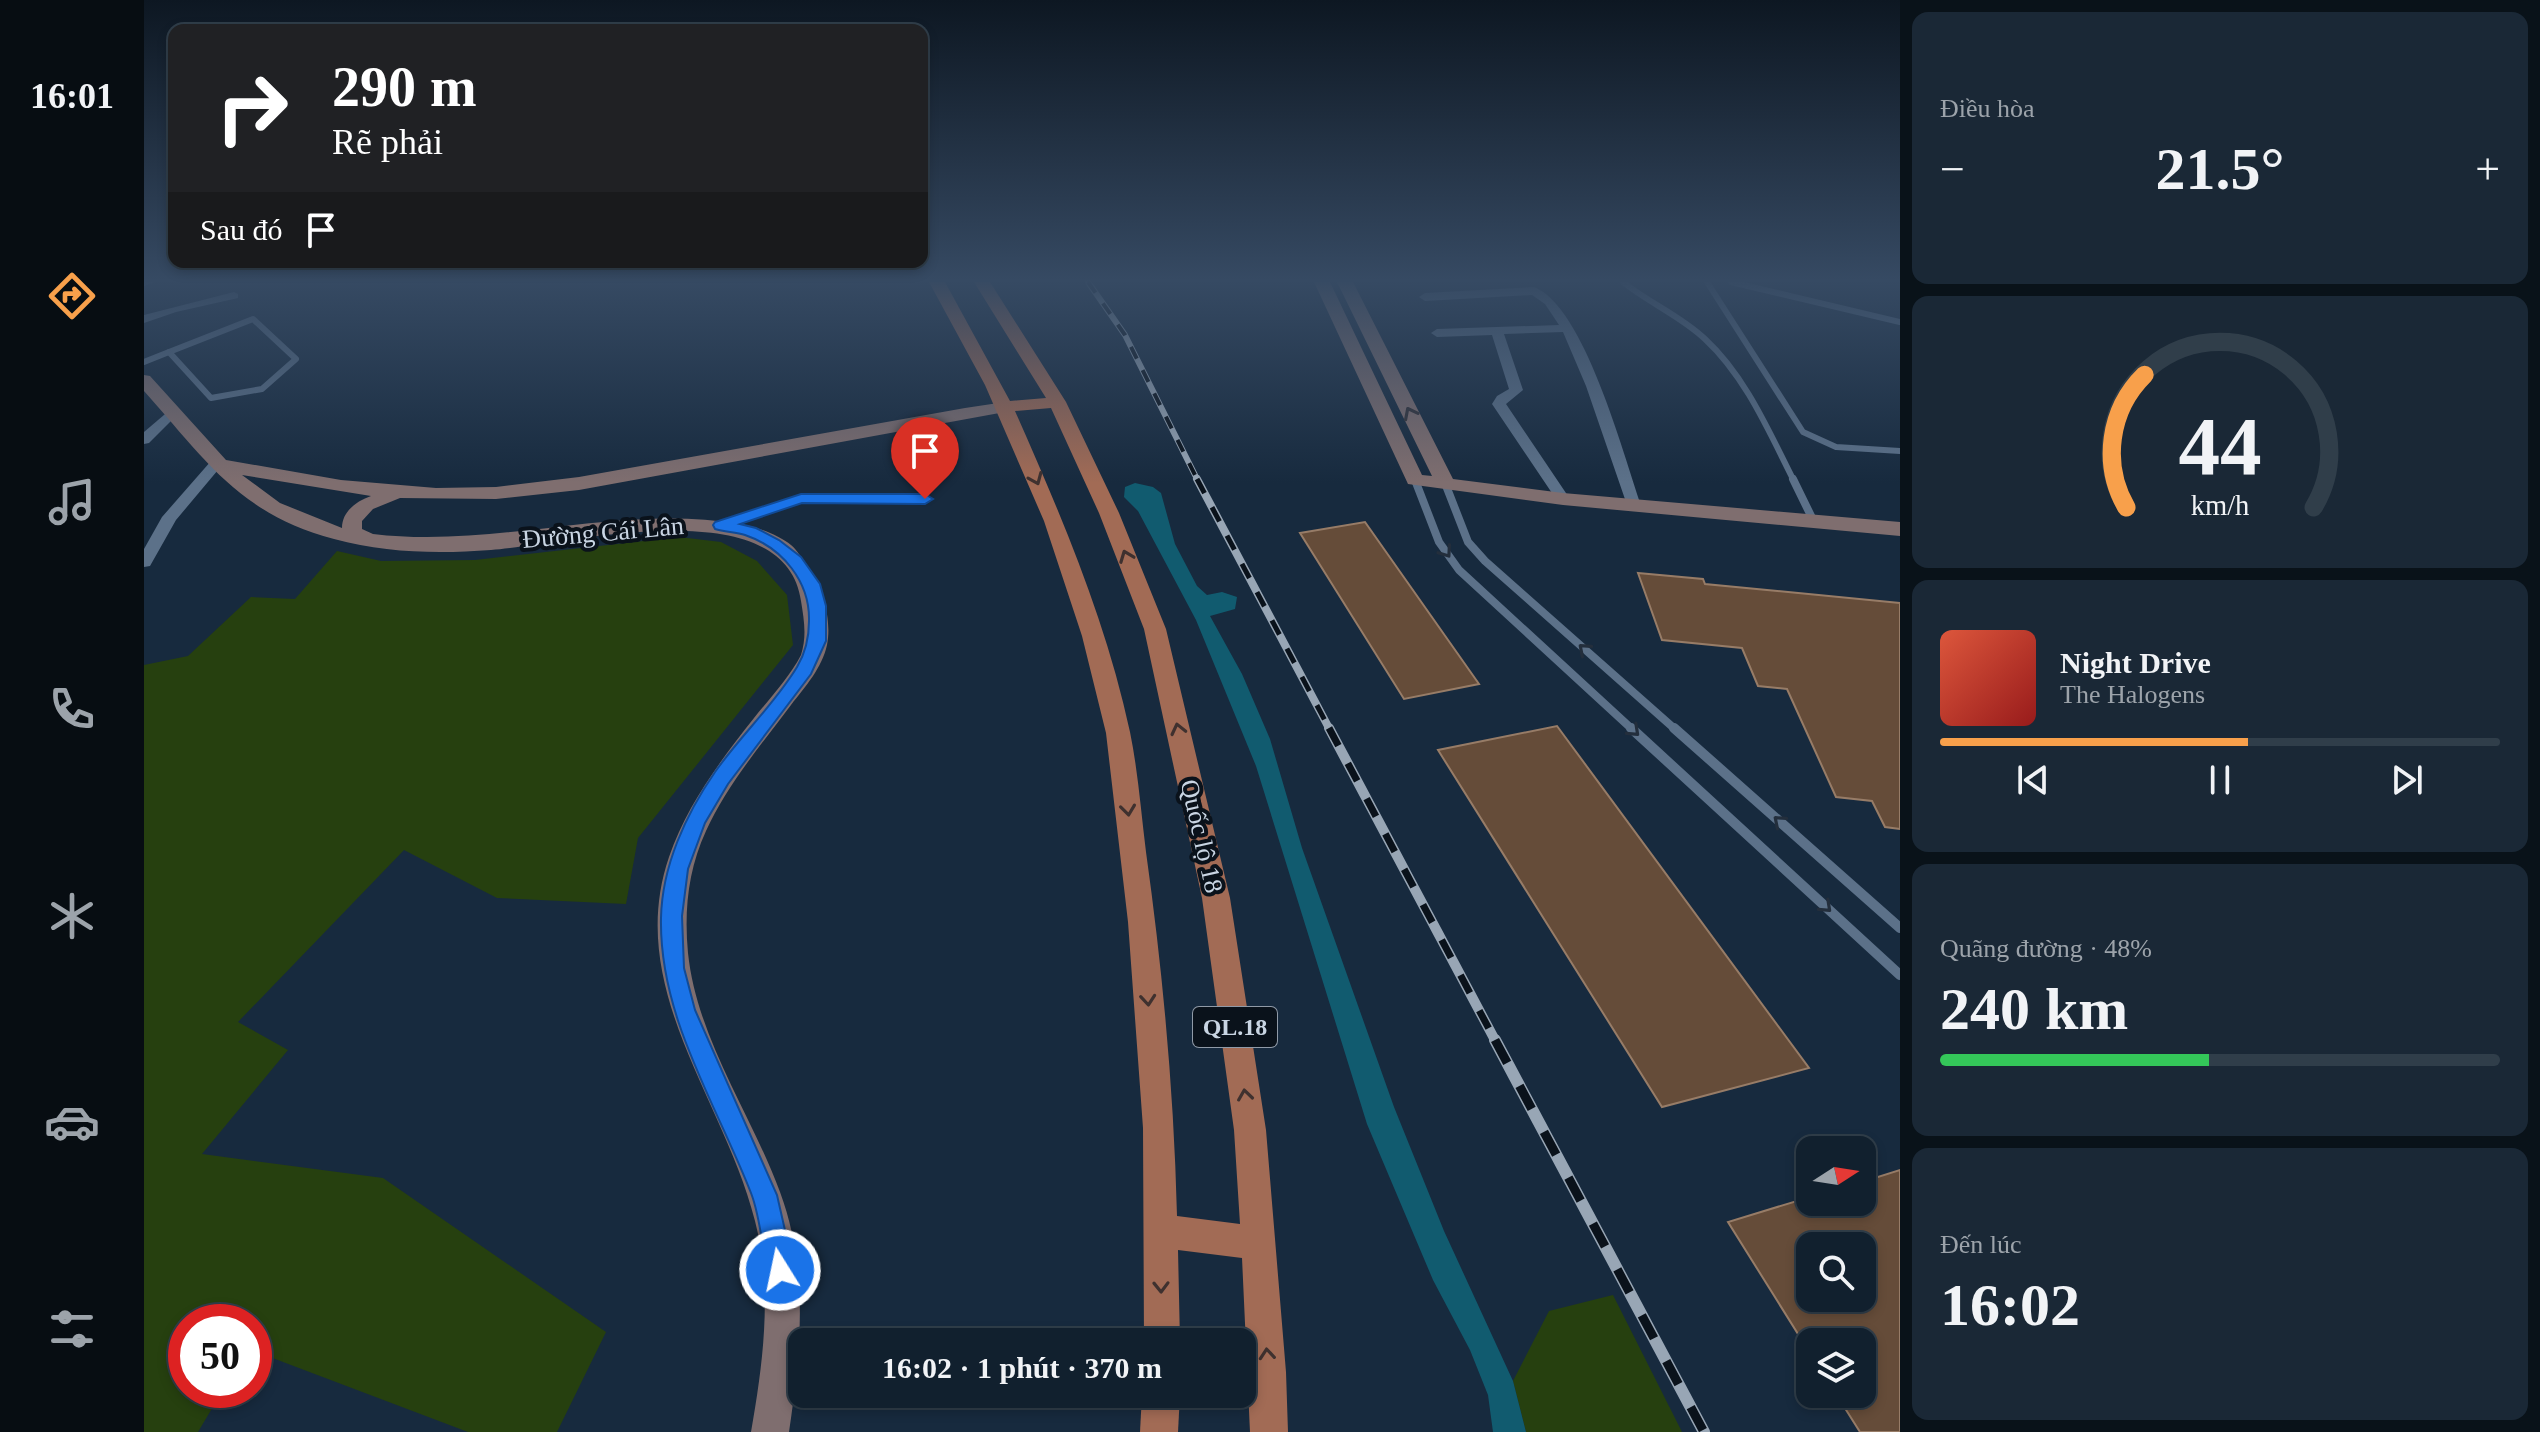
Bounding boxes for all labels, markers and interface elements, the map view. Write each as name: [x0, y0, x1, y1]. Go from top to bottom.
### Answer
icon: right: [200, 56, 304, 160]
text: 290 m: [332, 56, 477, 118]
text: 16:01: [30, 76, 114, 116]
text: Điều hòa: [1940, 94, 2035, 123]
text: Rẽ phải: [332, 122, 443, 162]
text: 21.5°: [2156, 136, 2285, 202]
text: −: [1940, 145, 1965, 194]
text: +: [2475, 145, 2500, 194]
icon: arrive: [299, 208, 343, 252]
text: Sau đó: [200, 213, 283, 246]
icon: directions: [44, 268, 100, 324]
text: 44: [2178, 400, 2262, 492]
one-way arrow: [1405, 407, 1420, 422]
pin: [891, 417, 959, 499]
icon: arrive: [903, 429, 947, 473]
one-way arrow: [1026, 470, 1042, 485]
icon: music: [44, 474, 100, 530]
text: km/h: [2191, 490, 2249, 521]
street label: Đường Cái Lân: [521, 511, 685, 554]
one-way arrow: [1436, 543, 1451, 557]
one-way arrow: [1119, 550, 1136, 564]
one-way arrow: [1578, 644, 1593, 658]
text: Night Drive: [2060, 646, 2211, 679]
text: The Halogens: [2060, 680, 2205, 709]
icon: phone: [44, 681, 100, 737]
one-way arrow: [1625, 721, 1639, 736]
one-way arrow: [1170, 723, 1187, 737]
icon: previous: [2011, 758, 2055, 802]
icon: pause: [2198, 758, 2242, 802]
icon: next: [2385, 758, 2429, 802]
street label: Quốc lộ 18: [1174, 777, 1229, 896]
one-way arrow: [1119, 803, 1136, 817]
one-way arrow: [1773, 816, 1788, 830]
icon: climate: [44, 888, 100, 944]
one-way arrow: [1816, 897, 1831, 911]
text: Quãng đường · 48%: [1940, 934, 2152, 963]
text: 240 km: [1940, 976, 2128, 1042]
one-way arrow: [1139, 994, 1156, 1007]
road number: QL.18: [1193, 1007, 1277, 1047]
one-way arrow: [1237, 1088, 1254, 1102]
icon: car: [44, 1094, 100, 1150]
north arrow: [1796, 1136, 1876, 1216]
map controls: [1796, 1136, 1876, 1408]
position arrow: [738, 1228, 822, 1312]
text: Đến lúc: [1940, 1230, 2022, 1259]
button: search: [1796, 1232, 1876, 1312]
text: 16:02: [1940, 1272, 2080, 1338]
one-way arrow: [1153, 1281, 1170, 1294]
icon: filters: [44, 1301, 100, 1357]
speed limit sign: 50: [168, 1304, 272, 1408]
button: layers: [1796, 1328, 1876, 1408]
one-way arrow: [1259, 1347, 1276, 1360]
text: 16:02 · 1 phút · 370 m: [882, 1351, 1162, 1384]

